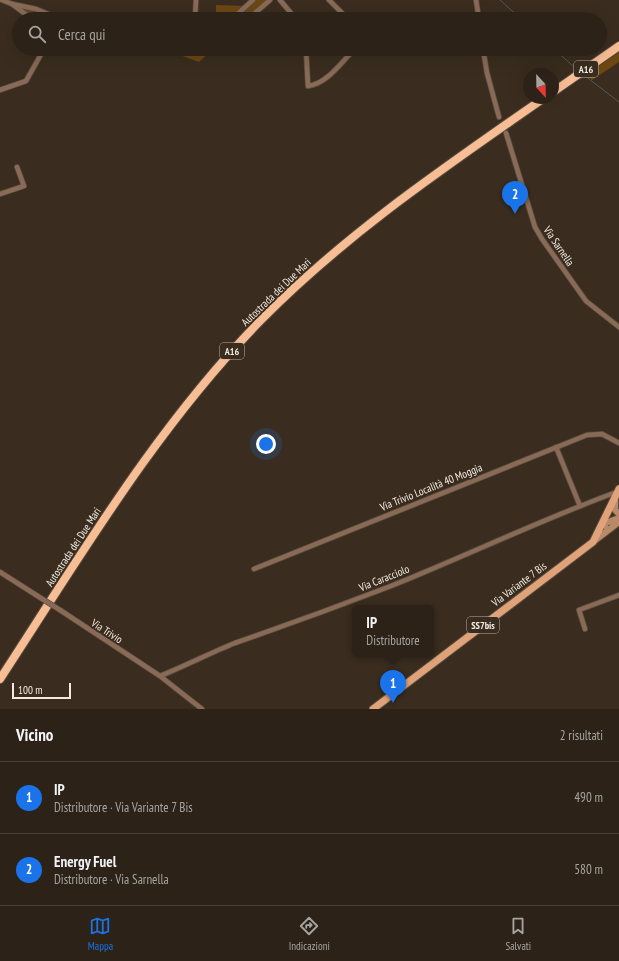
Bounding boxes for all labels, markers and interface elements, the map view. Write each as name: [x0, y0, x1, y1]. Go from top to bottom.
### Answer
search box: [12, 12, 607, 56]
icon: search: [26, 23, 48, 45]
text: Cerca qui: [58, 25, 106, 44]
road number: A16: [574, 61, 598, 77]
north arrow: [523, 68, 559, 104]
pin: 2: [502, 181, 528, 214]
street label: Via Sarnella: [540, 223, 577, 269]
street label: Autostrada dei Due Mari: [238, 255, 314, 329]
road number: A16: [220, 343, 244, 359]
your location: [256, 434, 276, 454]
street label: Via Trivio Località 40 Moggia: [377, 460, 484, 514]
street label: Autostrada dei Due Mari: [42, 505, 104, 589]
street label: Via Variante 7 Bis: [488, 559, 550, 610]
street label: Via Caracciolo: [356, 561, 411, 595]
popup: [352, 605, 434, 657]
text: IP: [366, 613, 377, 632]
street label: Via Trivio: [88, 615, 126, 646]
road number: SS7bis: [467, 617, 499, 633]
text: Distributore: [366, 632, 420, 649]
pin: 1: [380, 670, 406, 703]
scale bar: [12, 681, 71, 700]
text: 100 m: [18, 683, 42, 697]
text: Vicino: [16, 724, 53, 746]
text: 2 risultati: [560, 727, 603, 744]
text: IP: [54, 780, 65, 799]
text: 1: [26, 789, 32, 806]
text: 490 m: [574, 789, 603, 806]
text: Distributore · Via Variante 7 Bis: [54, 799, 193, 816]
text: Energy Fuel: [54, 852, 116, 871]
text: 2: [26, 861, 32, 878]
text: 580 m: [574, 861, 603, 878]
text: Distributore · Via Sarnella: [54, 871, 169, 888]
tab: Mappa: [88, 915, 113, 953]
tab: Indicazioni: [289, 915, 330, 953]
tab: Salvati: [505, 915, 531, 953]

